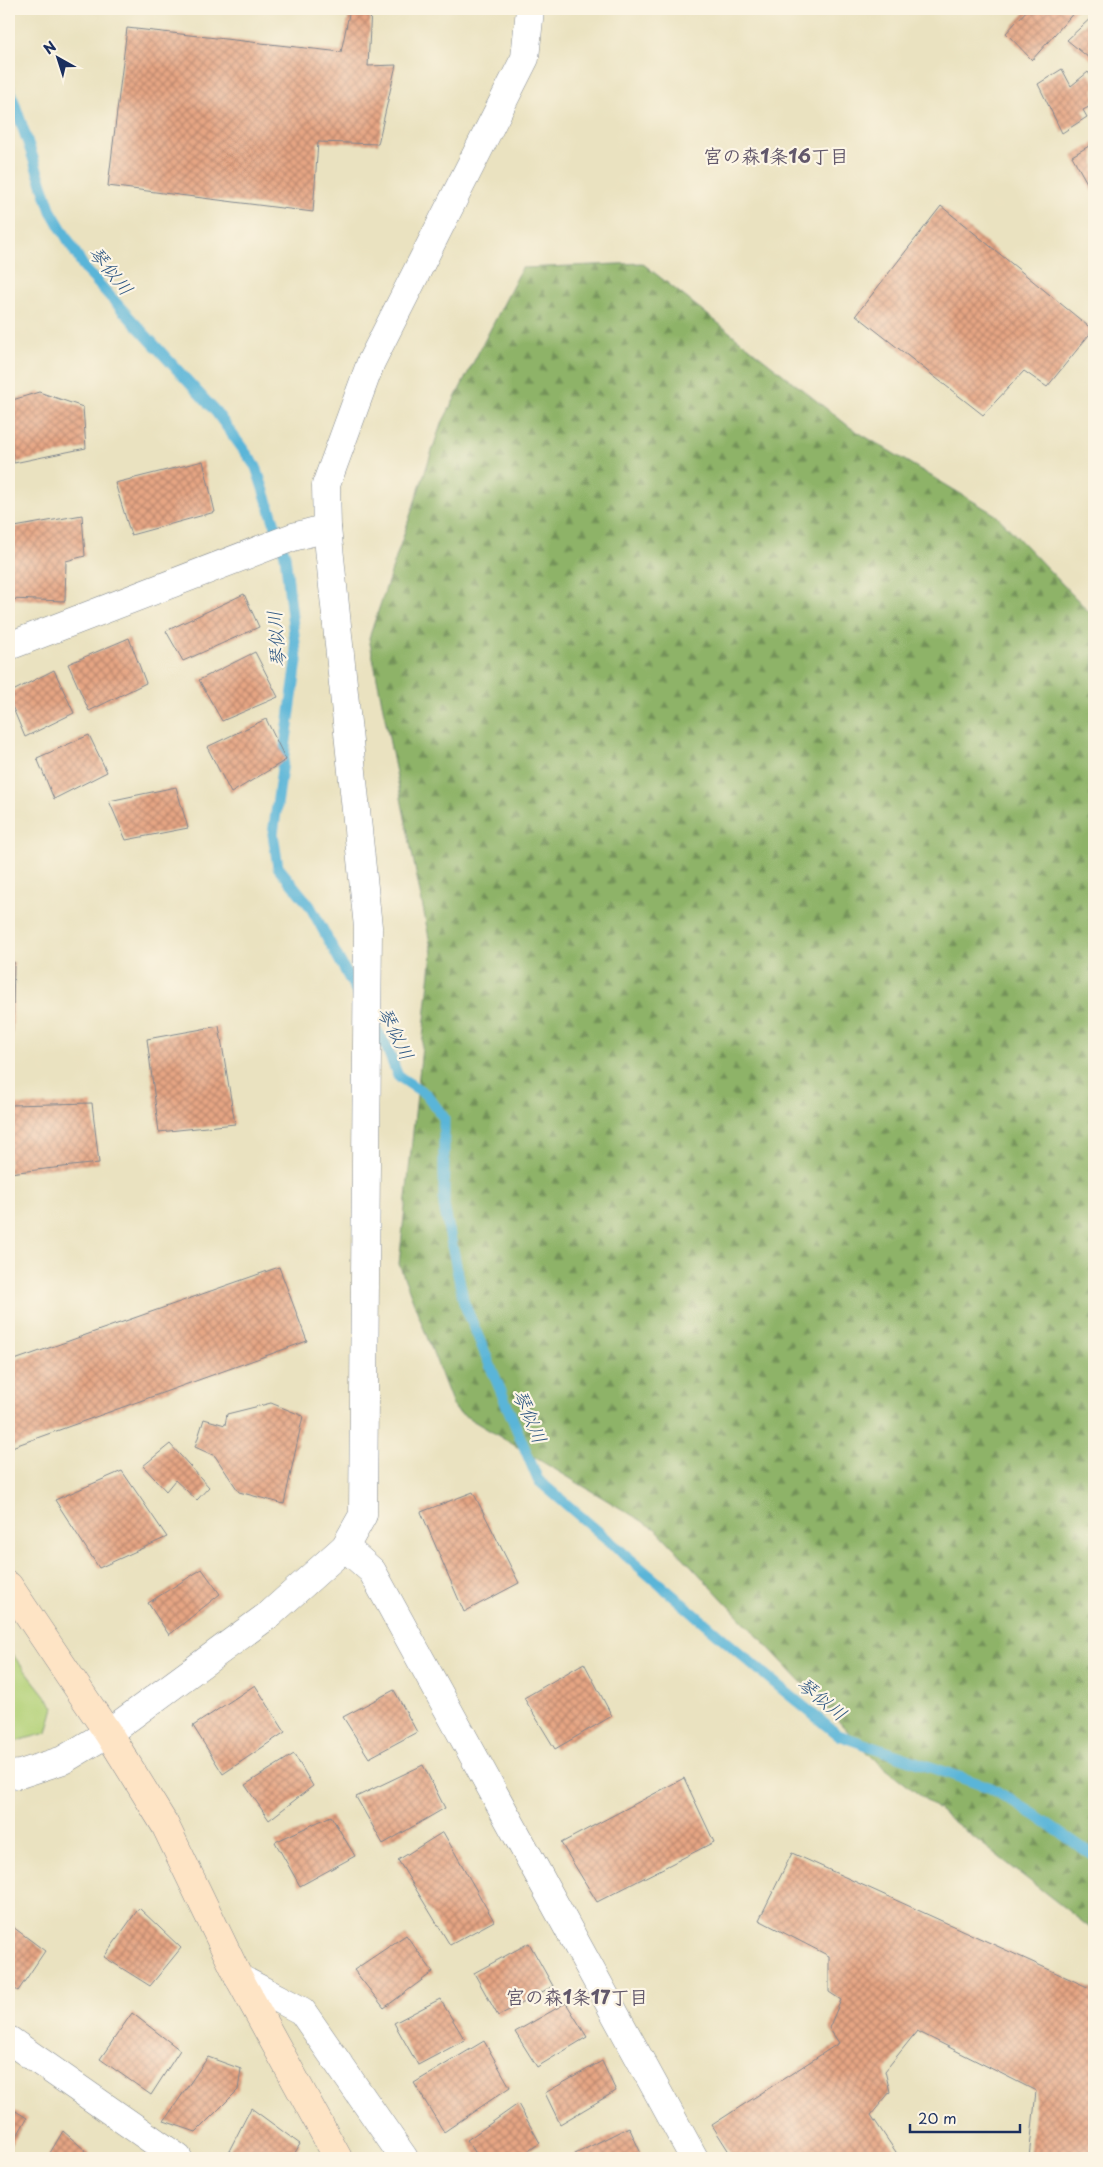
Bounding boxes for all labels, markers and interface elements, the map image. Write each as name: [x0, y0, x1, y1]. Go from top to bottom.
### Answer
north arrow: [32, 32, 82, 82]
text: N: [39, 36, 60, 59]
district label: 宮の森1条16丁目: [703, 141, 849, 169]
water label: 琴似川: [83, 239, 141, 301]
water label: 琴似川: [259, 610, 291, 668]
water label: 琴似川: [372, 1001, 422, 1065]
water label: 琴似川: [507, 1384, 555, 1448]
water label: 琴似川: [792, 1669, 854, 1727]
district label: 宮の森1条17丁目: [506, 1982, 648, 2010]
scale bar: [910, 2102, 1020, 2134]
text: 20 m: [918, 2106, 957, 2129]

